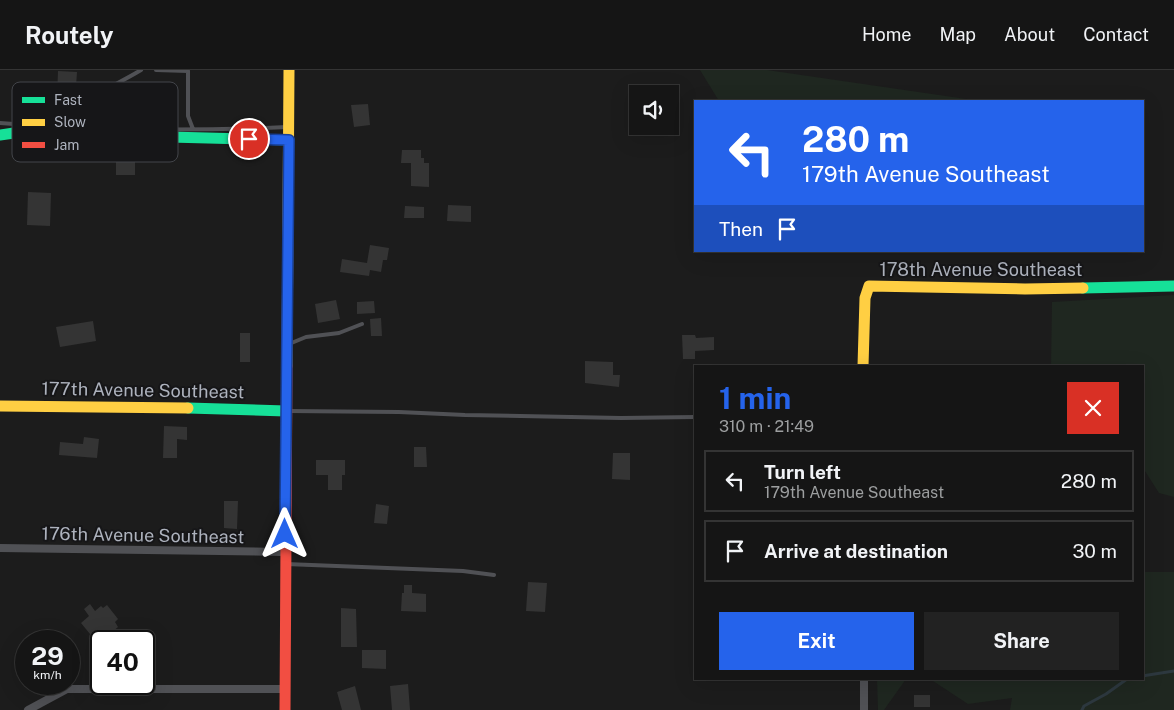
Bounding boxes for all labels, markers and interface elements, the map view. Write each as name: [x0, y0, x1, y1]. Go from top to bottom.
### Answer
text: Routely: [25, 21, 114, 49]
text: Home: [862, 24, 912, 45]
text: Map: [940, 24, 976, 45]
text: About: [1004, 24, 1055, 45]
text: Contact: [1083, 24, 1149, 45]
legend: [12, 82, 178, 162]
map controls: [629, 85, 679, 135]
button: sound: [629, 85, 679, 135]
text: Fast: [54, 92, 82, 108]
text: Slow: [54, 114, 86, 130]
pin: [228, 118, 270, 160]
text: 280 m: [802, 119, 909, 160]
icon: left: [719, 120, 784, 185]
icon: arrive: [235, 125, 263, 153]
text: Jam: [54, 137, 79, 153]
text: 179th Avenue Southeast: [802, 161, 1050, 187]
icon: arrive: [773, 215, 801, 243]
text: Then: [719, 218, 763, 240]
street label: 178th Avenue Southeast: [879, 259, 1083, 280]
street label: 177th Avenue Southeast: [41, 378, 245, 402]
text: 1 min: [719, 380, 791, 416]
button: close: [1067, 382, 1119, 434]
text: 310 m · 21:49: [719, 417, 814, 436]
text: Turn left: [764, 461, 841, 483]
icon: left: [721, 467, 749, 495]
text: 280 m: [1061, 470, 1117, 492]
text: 179th Avenue Southeast: [764, 483, 944, 502]
position arrow: [258, 507, 310, 559]
street label: 176th Avenue Southeast: [41, 523, 245, 547]
icon: arrive: [721, 537, 749, 565]
text: Arrive at destination: [764, 540, 948, 562]
text: 30 m: [1072, 540, 1117, 562]
button: Exit: [719, 612, 914, 670]
button: Share: [924, 612, 1119, 670]
speed limit sign: 40: [90, 630, 155, 695]
text: 29: [31, 641, 64, 671]
text: km/h: [33, 668, 62, 682]

